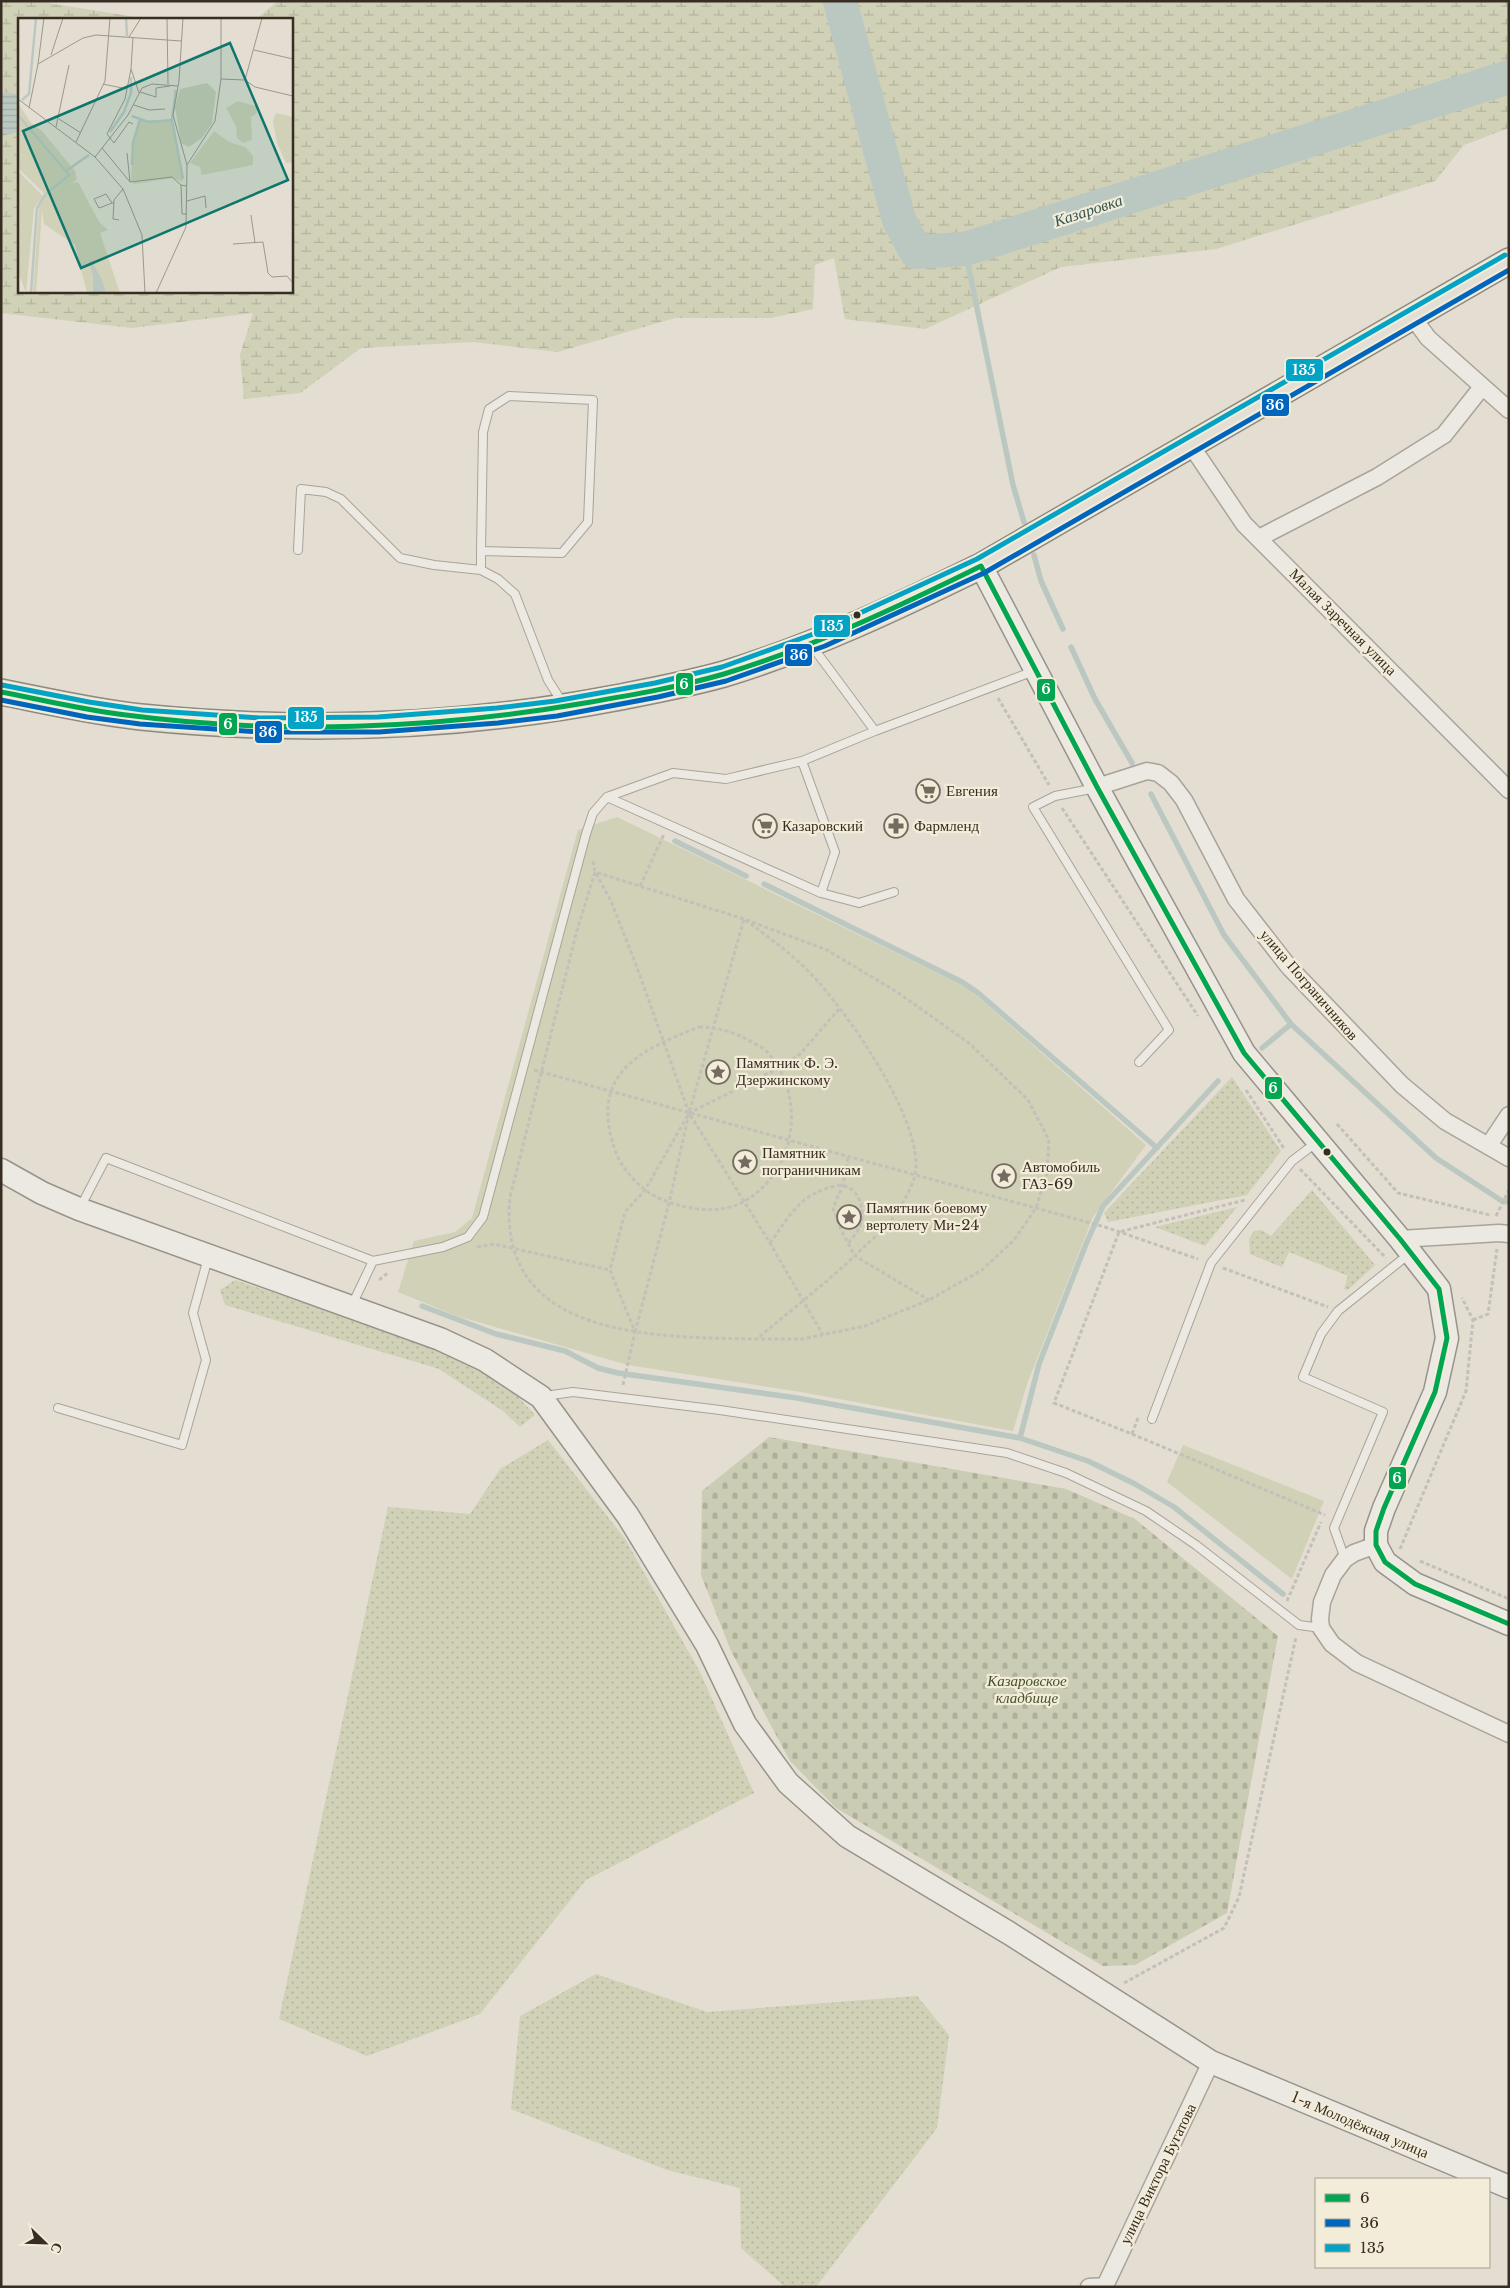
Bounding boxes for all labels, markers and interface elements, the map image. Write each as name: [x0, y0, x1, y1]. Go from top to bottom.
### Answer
inset map: [18, 18, 292, 292]
water label: Казаровка: [1050, 190, 1125, 231]
line badge: 135: [1285, 358, 1324, 382]
text: 135: [1292, 361, 1316, 379]
line badge: 36: [1261, 393, 1290, 417]
text: 36: [1266, 396, 1284, 414]
street label: Малая Заречная улица: [1286, 564, 1401, 679]
unlabelled marker: [852, 610, 862, 620]
line badge: 135: [813, 614, 851, 638]
text: 135: [820, 617, 844, 635]
line badge: 36: [784, 643, 813, 667]
text: 36: [790, 646, 808, 664]
line badge: 6: [675, 672, 694, 696]
text: 6: [679, 675, 689, 693]
line badge: 6: [1036, 678, 1056, 702]
text: 6: [1041, 680, 1051, 698]
line badge: 135: [287, 706, 325, 730]
text: 135: [294, 708, 318, 726]
line badge: 6: [218, 712, 238, 736]
text: 6: [223, 715, 233, 733]
line badge: 36: [254, 720, 283, 744]
text: 36: [259, 723, 277, 741]
supermarket icon: Евгения: [915, 778, 941, 804]
place label: Евгения: [946, 781, 998, 800]
supermarket icon: Казаровский: [752, 813, 778, 839]
pharmacy icon: Фармленд: [883, 813, 909, 839]
place label: Казаровский: [782, 816, 863, 835]
place label: Фармленд: [914, 816, 979, 835]
street label: улица Пограничников: [1256, 925, 1363, 1044]
place label: Памятник Ф. Э. Дзержинскому: [736, 1053, 838, 1089]
place icon: Памятник Ф. Э. Дзержинскому: [705, 1059, 731, 1085]
line badge: 6: [1264, 1076, 1283, 1100]
text: 6: [1268, 1079, 1278, 1097]
place label: Памятник пограничникам: [762, 1143, 861, 1179]
unlabelled marker: [1322, 1147, 1332, 1157]
place icon: Памятник пограничникам: [732, 1149, 758, 1175]
place label: Автомобиль ГАЗ-69: [1022, 1157, 1100, 1193]
place icon: Автомобиль ГАЗ-69: [991, 1163, 1017, 1189]
place label: Памятник боевому вертолету Ми-24: [866, 1198, 988, 1234]
place icon: Памятник боевому вертолету Ми-24: [836, 1204, 862, 1230]
line badge: 6: [1388, 1466, 1407, 1490]
text: 6: [1392, 1469, 1402, 1487]
park label: Казаровское кладбище: [986, 1671, 1067, 1707]
street label: 1-я Молодёжная улица: [1289, 2087, 1432, 2162]
street label: улица Виктора Бугатова: [1115, 2100, 1200, 2247]
legend: [1315, 2178, 1490, 2268]
text: 6: [1360, 2188, 1370, 2207]
text: 36: [1360, 2213, 1379, 2232]
north arrow: [20, 2218, 70, 2268]
text: 135: [1360, 2238, 1384, 2257]
text: С: [47, 2240, 67, 2256]

